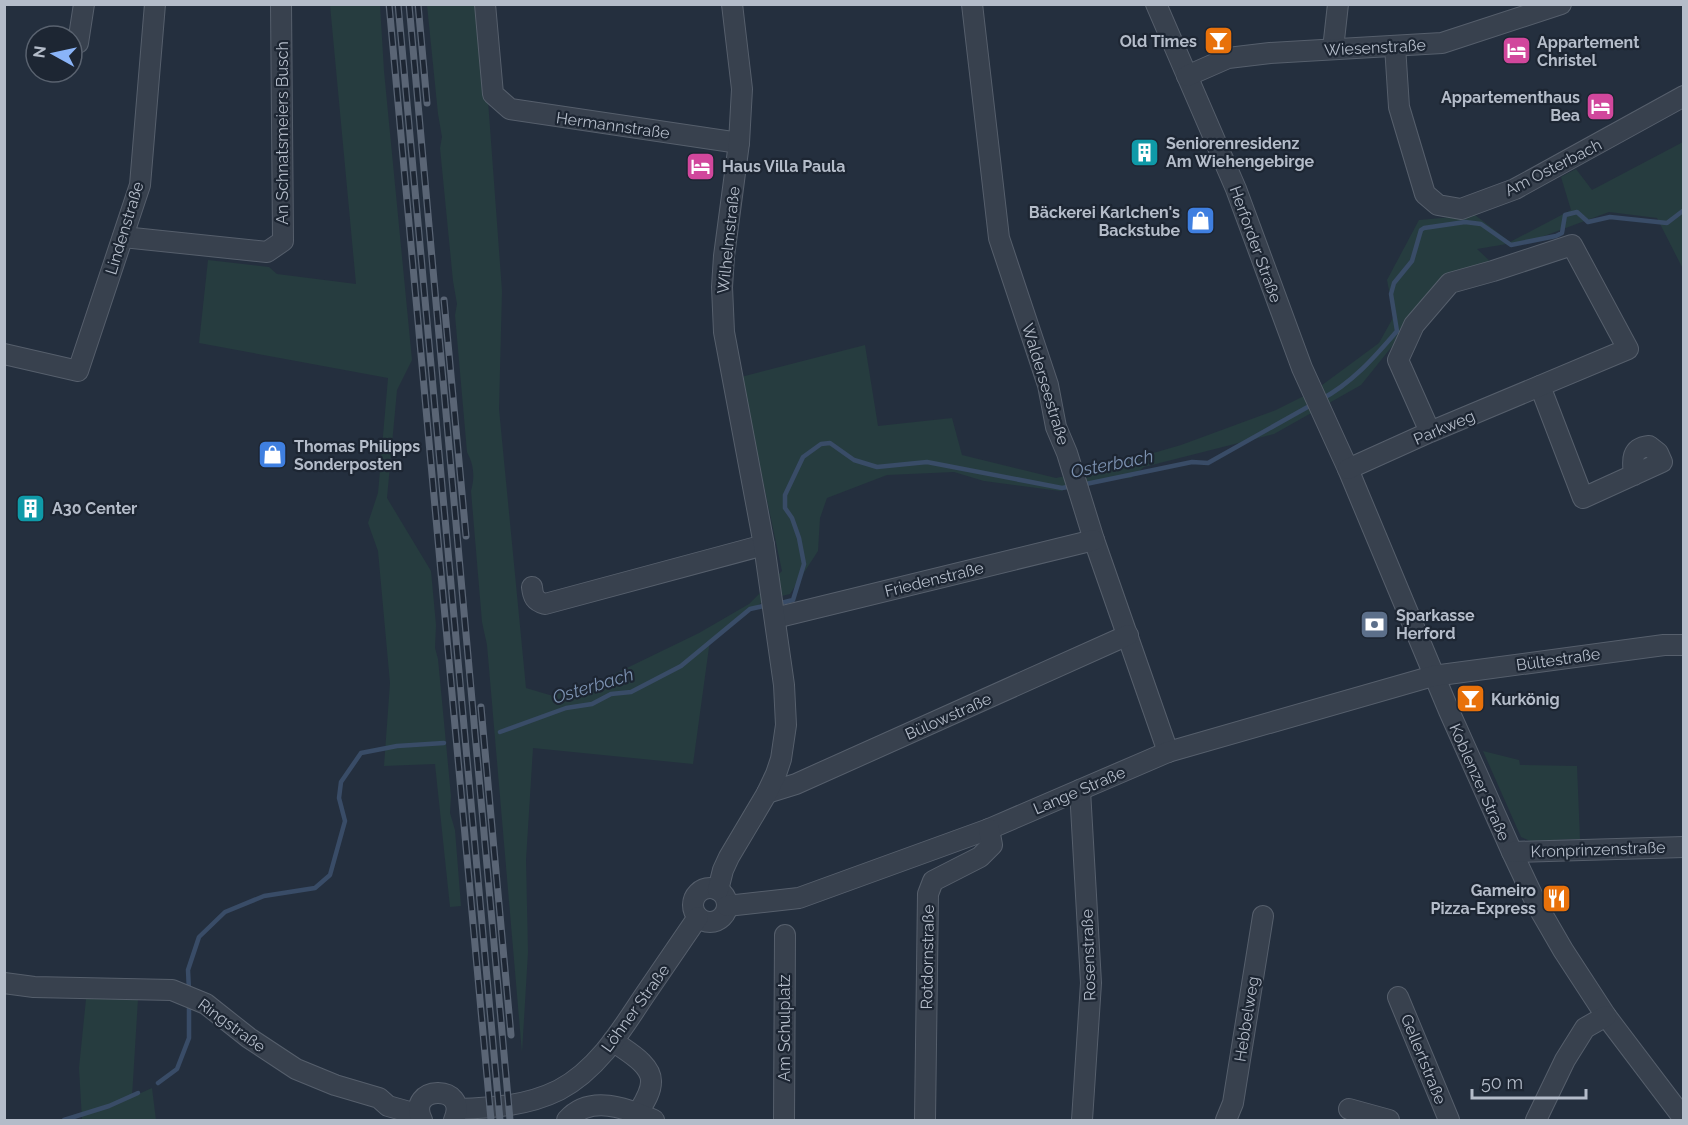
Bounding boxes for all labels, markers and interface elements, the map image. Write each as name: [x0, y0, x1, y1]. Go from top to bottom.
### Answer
north arrow: [24, 24, 84, 84]
bar icon: Old Times: [1202, 25, 1234, 57]
place label: Old Times: [1120, 32, 1197, 51]
place label: Appartement Christel: [1537, 33, 1639, 70]
street label: Wiesenstraße: [1324, 35, 1426, 60]
hotel icon: Appartement Christel: [1500, 35, 1532, 67]
street label: An Schnatsmeiers Busch: [273, 41, 292, 225]
text: N: [29, 45, 50, 59]
place label: Appartementhaus Bea: [1441, 88, 1580, 125]
hotel icon: Appartementhaus Bea: [1585, 90, 1617, 122]
street label: Hermannstraße: [555, 108, 671, 143]
place label: Seniorenresidenz Am Wiehengebirge: [1166, 134, 1315, 171]
street label: Am Osterbach: [1502, 135, 1605, 200]
building icon: Seniorenresidenz Am Wiehengebirge: [1129, 136, 1161, 168]
hotel icon: Haus Villa Paula: [685, 150, 717, 182]
place label: Haus Villa Paula: [722, 157, 845, 176]
street label: Lindenstraße: [101, 179, 148, 277]
street label: Herforder Straße: [1226, 183, 1285, 305]
street label: Wilhelmstraße: [713, 185, 744, 295]
place label: Bäckerei Karlchen's Backstube: [1029, 203, 1180, 240]
shop icon: Bäckerei Karlchen's Backstube: [1185, 205, 1217, 237]
street label: Walderseestraße: [1018, 321, 1073, 447]
street label: Parkweg: [1411, 406, 1478, 449]
place label: Thomas Philipps Sonderposten: [294, 437, 420, 474]
shop icon: Thomas Philipps Sonderposten: [257, 439, 289, 471]
water label: Osterbach: [1069, 445, 1155, 482]
building icon: A30 Center: [15, 492, 47, 524]
place label: A30 Center: [52, 499, 137, 518]
street label: Friedenstraße: [883, 558, 986, 601]
place label: Sparkasse Herford: [1396, 606, 1475, 643]
bank icon: Sparkasse Herford: [1359, 608, 1391, 640]
street label: Bültestraße: [1515, 644, 1601, 675]
water label: Osterbach: [550, 663, 636, 708]
bar icon: Kurkönig: [1454, 683, 1486, 715]
street label: Bülowstraße: [902, 689, 994, 744]
place label: Kurkönig: [1491, 690, 1560, 709]
street label: Koblenzer Straße: [1445, 721, 1514, 844]
street label: Lange Straße: [1030, 763, 1128, 818]
street label: Kronprinzenstraße: [1530, 838, 1666, 861]
place label: Gameiro Pizza-Express: [1431, 881, 1536, 918]
restaurant icon: Gameiro Pizza-Express: [1541, 883, 1573, 915]
street label: Rotdornstraße: [917, 904, 938, 1010]
street label: Rosenstraße: [1077, 909, 1100, 1001]
street label: Löhner Straße: [597, 961, 674, 1056]
street label: Am Schulplatz: [775, 974, 794, 1082]
street label: Hebbelweg: [1230, 975, 1263, 1063]
street label: Ringstraße: [194, 995, 269, 1056]
street label: Gellertstraße: [1397, 1011, 1450, 1107]
scale bar: [1472, 1062, 1586, 1100]
text: 50 m: [1481, 1072, 1523, 1093]

